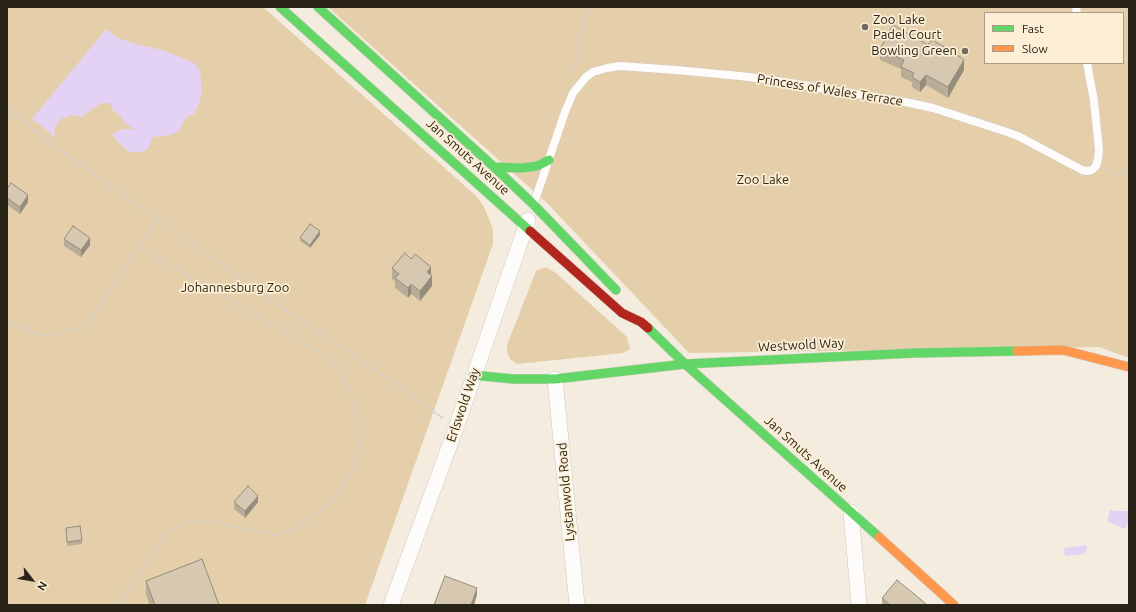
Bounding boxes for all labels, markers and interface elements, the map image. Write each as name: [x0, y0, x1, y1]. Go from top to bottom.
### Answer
place label: Zoo Lake Padel Court: [873, 12, 942, 43]
legend: [984, 12, 1124, 64]
marker: Zoo Lake Padel Court: [860, 22, 870, 32]
text: Fast: [1022, 22, 1044, 35]
text: Slow: [1022, 42, 1048, 55]
place label: Bowling Green: [871, 43, 957, 59]
marker: Bowling Green: [960, 46, 970, 56]
street label: Princess of Wales Terrace: [756, 71, 904, 109]
street label: Jan Smuts Avenue: [423, 116, 513, 198]
park label: Zoo Lake: [737, 172, 789, 188]
park label: Johannesburg Zoo: [181, 280, 289, 296]
street label: Westwold Way: [758, 335, 844, 355]
street label: Erlswold Way: [443, 366, 483, 444]
street label: Jan Smuts Avenue: [761, 413, 851, 495]
street label: Lystanwold Road: [554, 442, 578, 542]
north arrow: [12, 560, 52, 600]
text: N: [35, 580, 50, 593]

